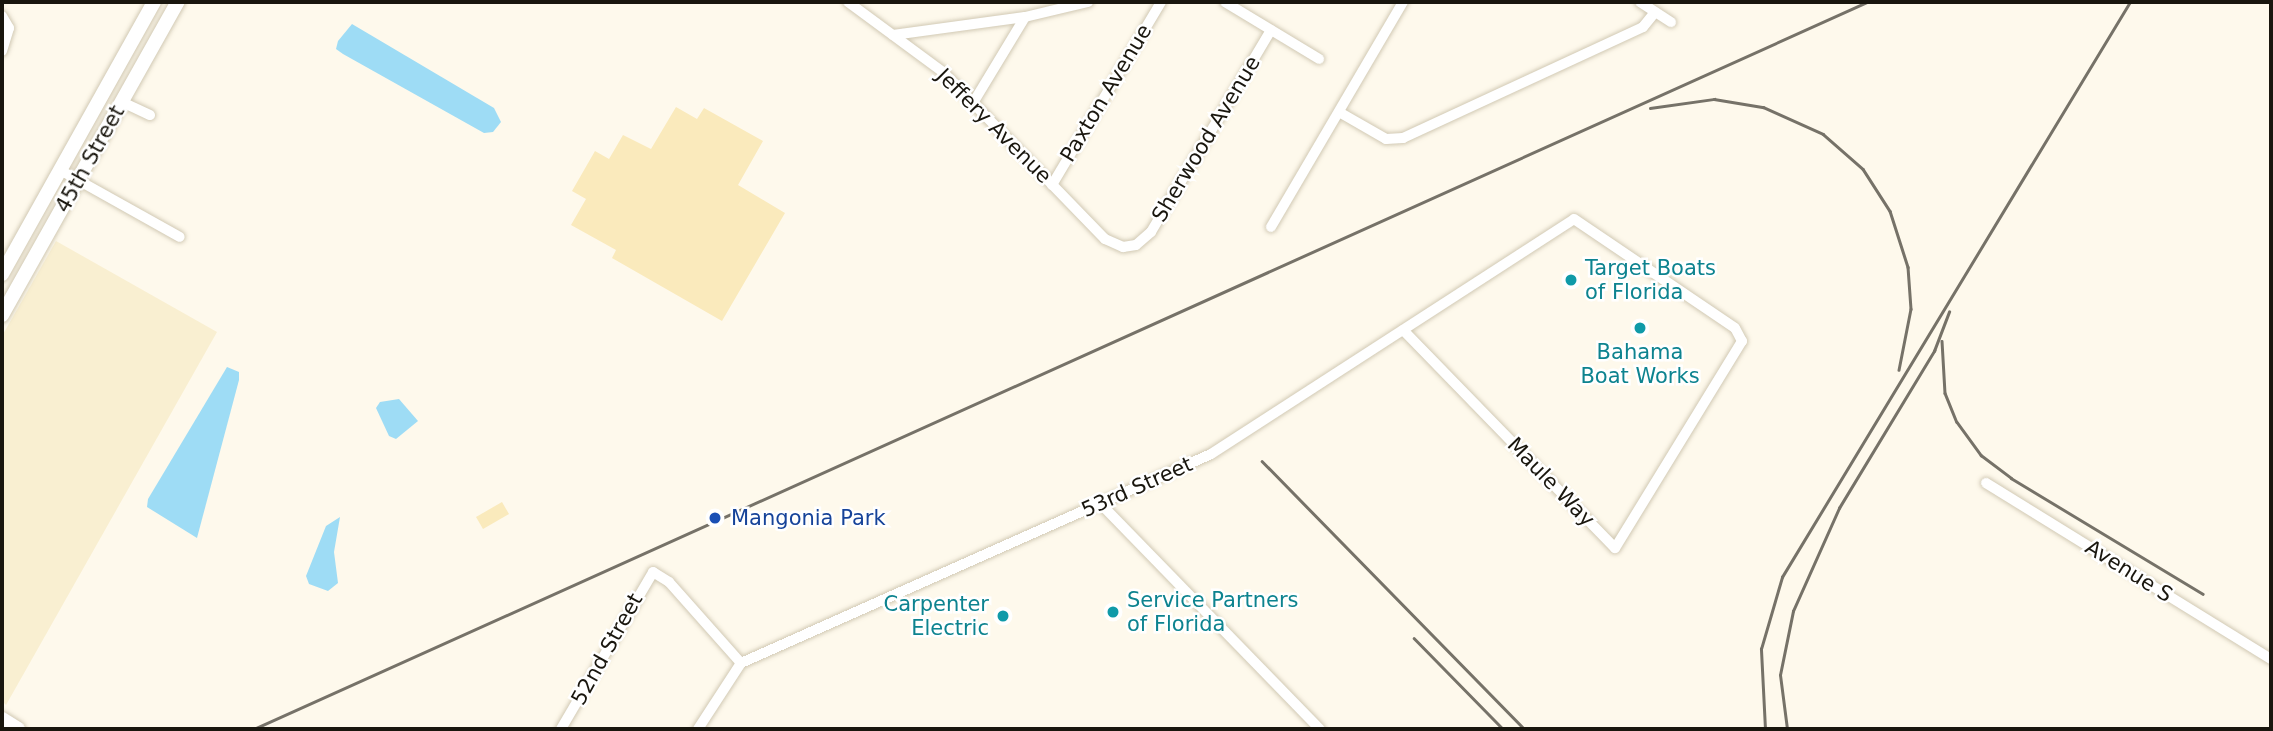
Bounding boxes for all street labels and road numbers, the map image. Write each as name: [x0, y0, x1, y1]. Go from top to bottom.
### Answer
street label: Paxton Avenue: [1055, 20, 1157, 166]
street label: Sherwood Avenue: [1147, 51, 1265, 227]
street label: Jeffery Avenue: [931, 63, 1057, 189]
street label: 45th Street: [50, 101, 130, 217]
street label: Maule Way: [1502, 432, 1600, 532]
street label: 53rd Street: [1078, 451, 1196, 523]
street label: Avenue S: [2081, 534, 2177, 608]
street label: 52nd Street: [566, 589, 648, 709]

